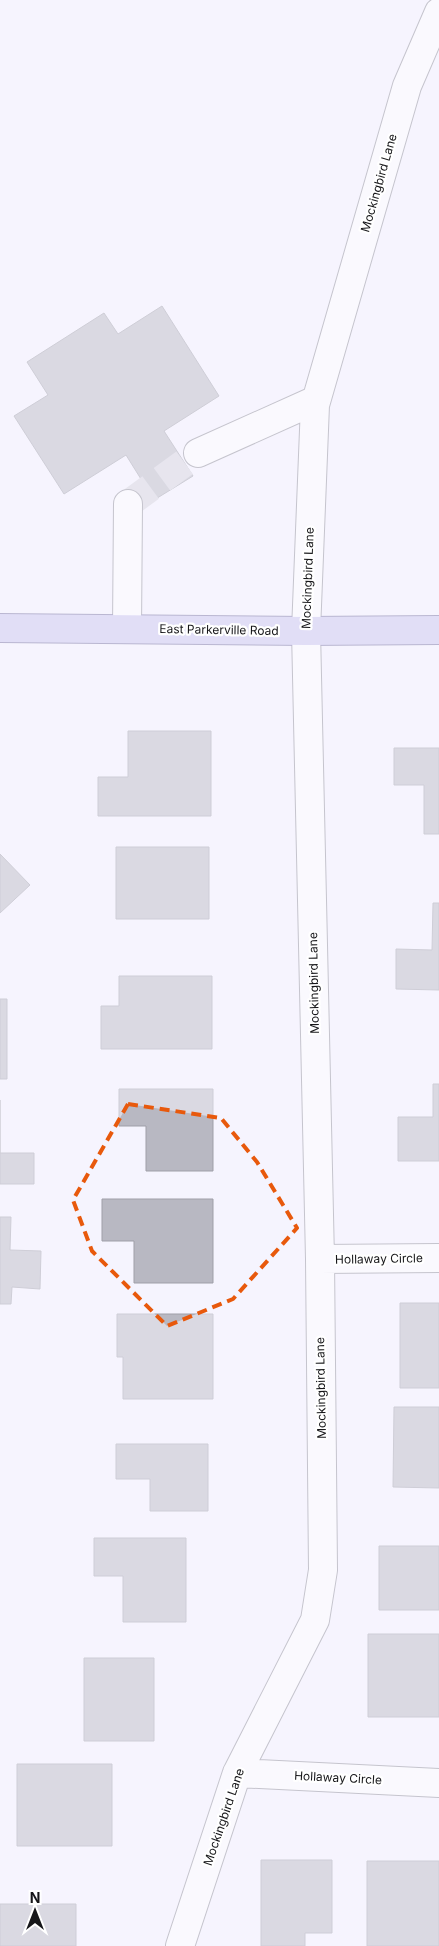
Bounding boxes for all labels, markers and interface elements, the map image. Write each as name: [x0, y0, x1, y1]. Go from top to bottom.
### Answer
street label: Mockingbird Lane: [357, 132, 400, 234]
street label: Mockingbird Lane: [298, 527, 317, 629]
street label: East Parkerville Road: [159, 621, 279, 638]
street label: Mockingbird Lane: [305, 932, 322, 1034]
street label: Hollaway Circle: [335, 1250, 423, 1267]
street label: Mockingbird Lane: [312, 1337, 329, 1439]
street label: Mockingbird Lane: [200, 1766, 247, 1867]
street label: Hollaway Circle: [294, 1768, 382, 1787]
north arrow: [10, 1886, 60, 1936]
text: N: [30, 1889, 40, 1906]

